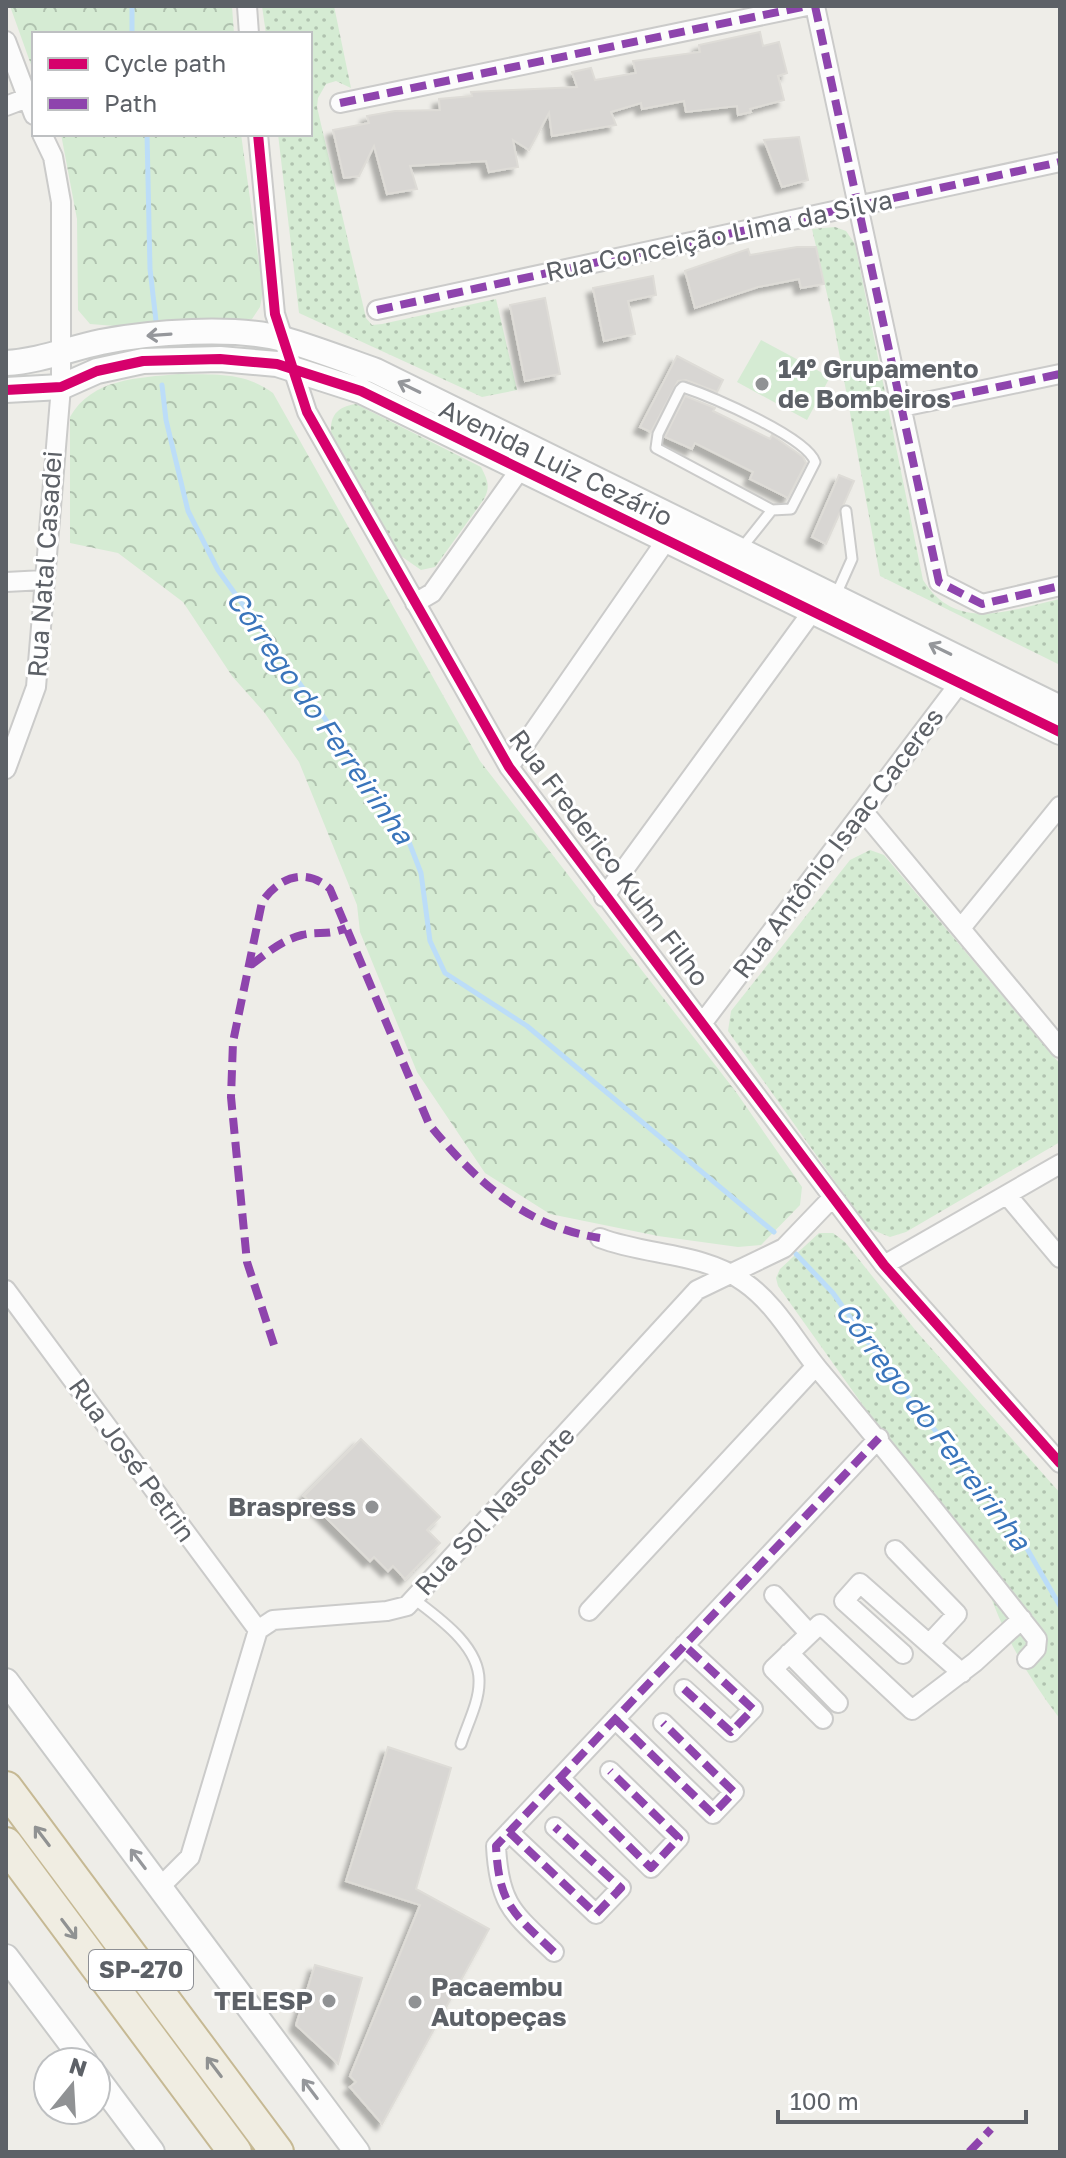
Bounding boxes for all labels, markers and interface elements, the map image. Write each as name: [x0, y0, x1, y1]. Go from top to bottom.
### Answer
legend: [32, 32, 312, 136]
text: Cycle path: [104, 48, 226, 77]
text: Path: [104, 88, 157, 117]
street label: Rua Conceição Lima da Silva: [543, 184, 895, 287]
one-way arrow: [146, 328, 172, 343]
place label: 14° Grupamento de Bombeiros: [778, 353, 979, 414]
marker: 14° Grupamento de Bombeiros: [753, 375, 771, 393]
one-way arrow: [397, 379, 421, 394]
street label: Avenida Luiz Cezário: [435, 393, 678, 532]
street label: Rua Natal Casadei: [21, 450, 68, 678]
water label: Córrego do Ferreirinha: [220, 583, 421, 851]
one-way arrow: [928, 641, 952, 656]
street label: Rua Antônio Isaac Caceres: [726, 701, 949, 984]
street label: Rua Frederico Kuhn Filho: [503, 723, 716, 992]
water label: Córrego do Ferreirinha: [829, 1295, 1038, 1557]
street label: Rua José Petrin: [63, 1372, 202, 1548]
street label: Rua Sol Nascente: [408, 1420, 581, 1602]
place label: Braspress: [228, 1491, 356, 1522]
marker: Braspress: [363, 1498, 381, 1516]
one-way arrow: [33, 1826, 50, 1847]
one-way arrow: [130, 1848, 147, 1870]
one-way arrow: [61, 1918, 78, 1940]
road number: SP-270: [89, 1950, 193, 1990]
place label: Pacaembu Autopeças: [431, 1971, 566, 2032]
place label: TELESP: [214, 1985, 313, 2016]
marker: TELESP: [320, 1992, 338, 2010]
marker: Pacaembu Autopeças: [406, 1993, 424, 2011]
north arrow: [32, 2046, 112, 2126]
text: N: [66, 2051, 90, 2082]
one-way arrow: [205, 2057, 222, 2078]
scale bar: [778, 2074, 1026, 2124]
one-way arrow: [302, 2079, 319, 2101]
text: 100 m: [790, 2086, 859, 2115]

